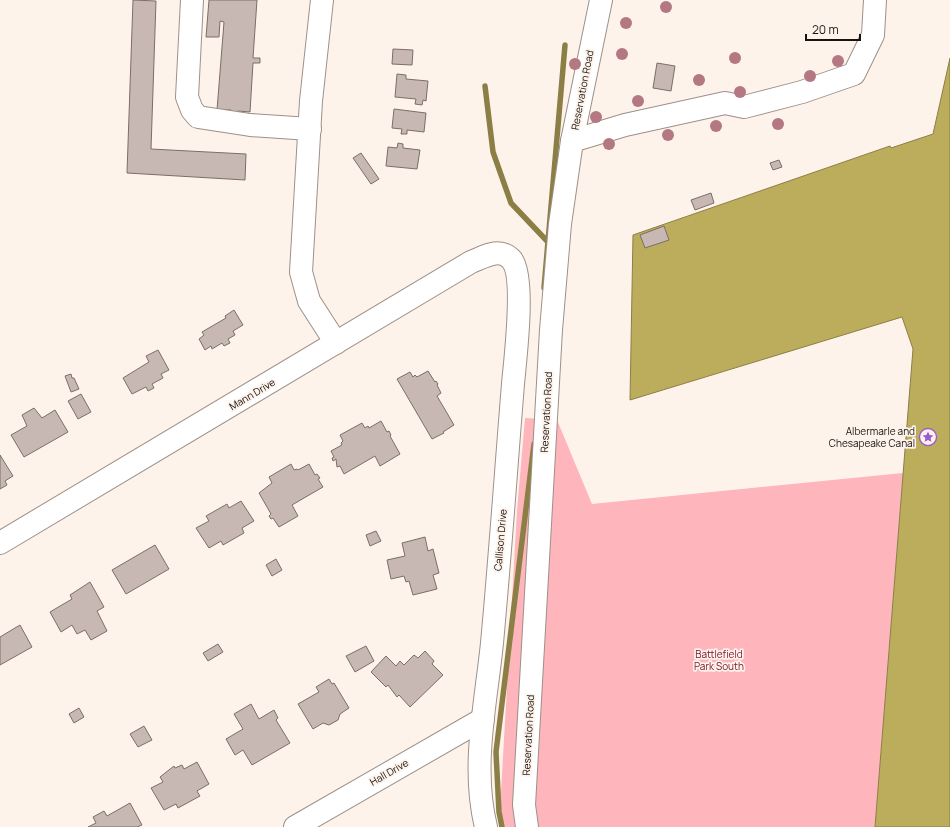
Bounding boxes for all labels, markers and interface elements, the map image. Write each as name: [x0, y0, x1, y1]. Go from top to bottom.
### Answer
scale bar: [806, 16, 860, 42]
text: 20 m: [812, 21, 839, 38]
street label: Reservation Road: [567, 49, 597, 131]
street label: Reservation Road: [537, 371, 555, 453]
street label: Mann Drive: [226, 375, 278, 413]
place label: Albermarle and Chesapeake Canal: [829, 424, 915, 450]
place icon: Albermarle and Chesapeake Canal: [918, 427, 938, 447]
street label: Callison Drive: [490, 508, 510, 572]
park label: Battlefield Park South: [694, 647, 744, 673]
street label: Reservation Road: [519, 694, 537, 776]
street label: Hall Drive: [367, 755, 411, 789]

